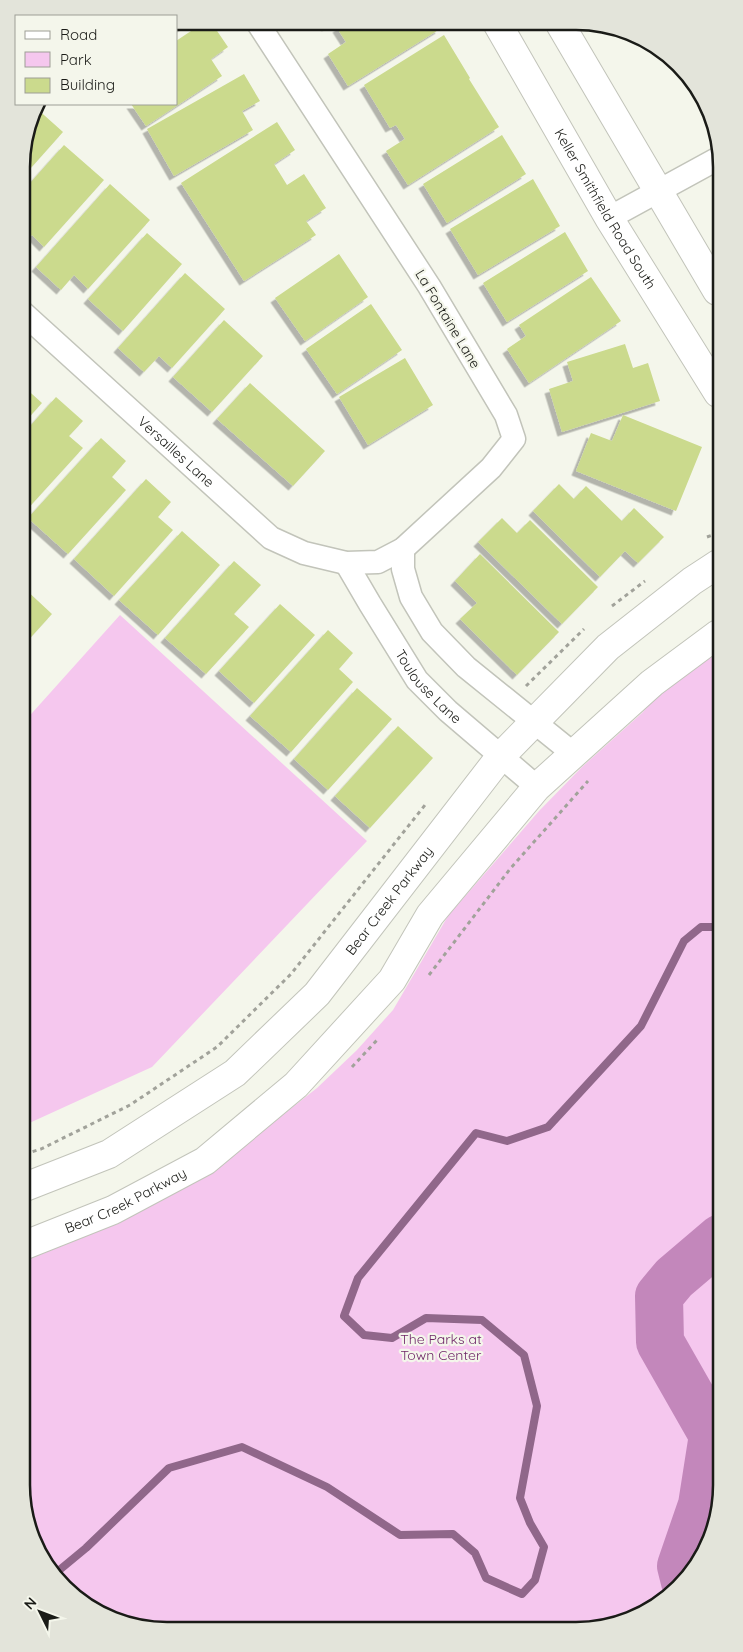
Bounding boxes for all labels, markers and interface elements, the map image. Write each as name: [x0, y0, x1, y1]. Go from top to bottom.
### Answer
legend: [15, 15, 178, 105]
text: Road: [60, 25, 97, 44]
text: Park: [60, 50, 92, 69]
text: Building: [60, 75, 115, 94]
street label: Keller Smithfield Road South: [550, 125, 660, 292]
street label: La Fontaine Lane: [411, 266, 485, 372]
street label: Versailles Lane: [134, 413, 218, 491]
street label: Toulouse Lane: [391, 646, 465, 728]
street label: Bear Creek Parkway: [341, 842, 437, 959]
street label: Bear Creek Parkway: [62, 1164, 189, 1237]
park label: The Parks at Town Center: [400, 1330, 482, 1364]
north arrow: [15, 1587, 65, 1637]
text: N: [20, 1593, 40, 1613]

